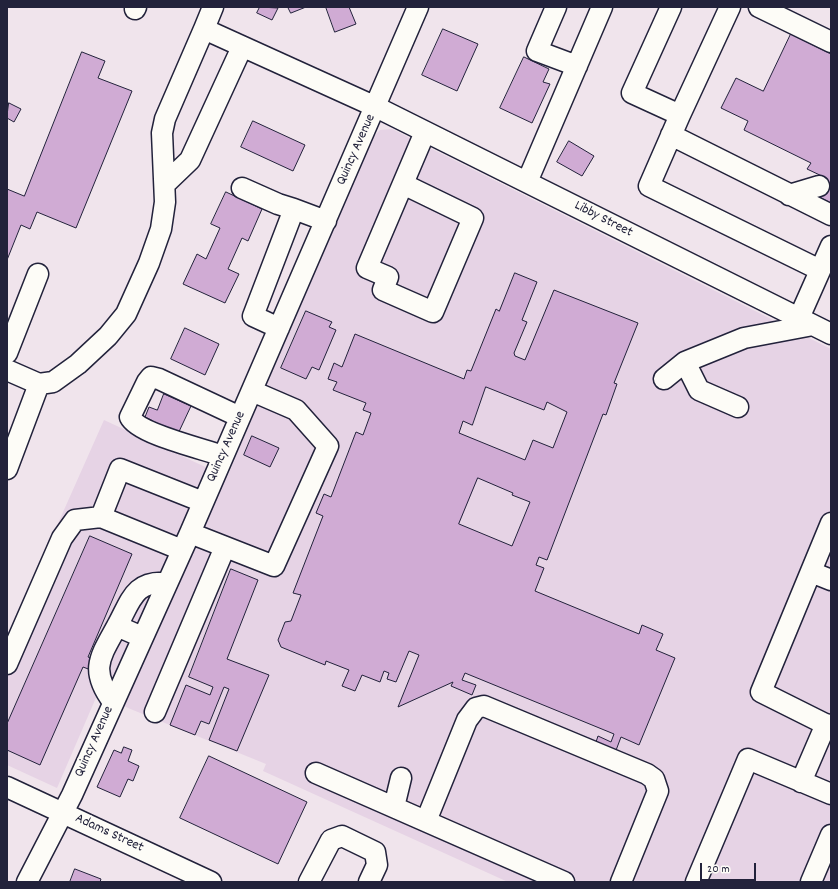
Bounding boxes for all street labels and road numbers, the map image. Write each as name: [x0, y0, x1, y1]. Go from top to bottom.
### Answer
street label: Quincy Avenue: [334, 112, 380, 188]
street label: Libby Street: [571, 198, 635, 242]
street label: Quincy Avenue: [204, 409, 250, 485]
street label: Quincy Avenue: [72, 704, 118, 780]
street label: Adams Street: [72, 811, 146, 857]

